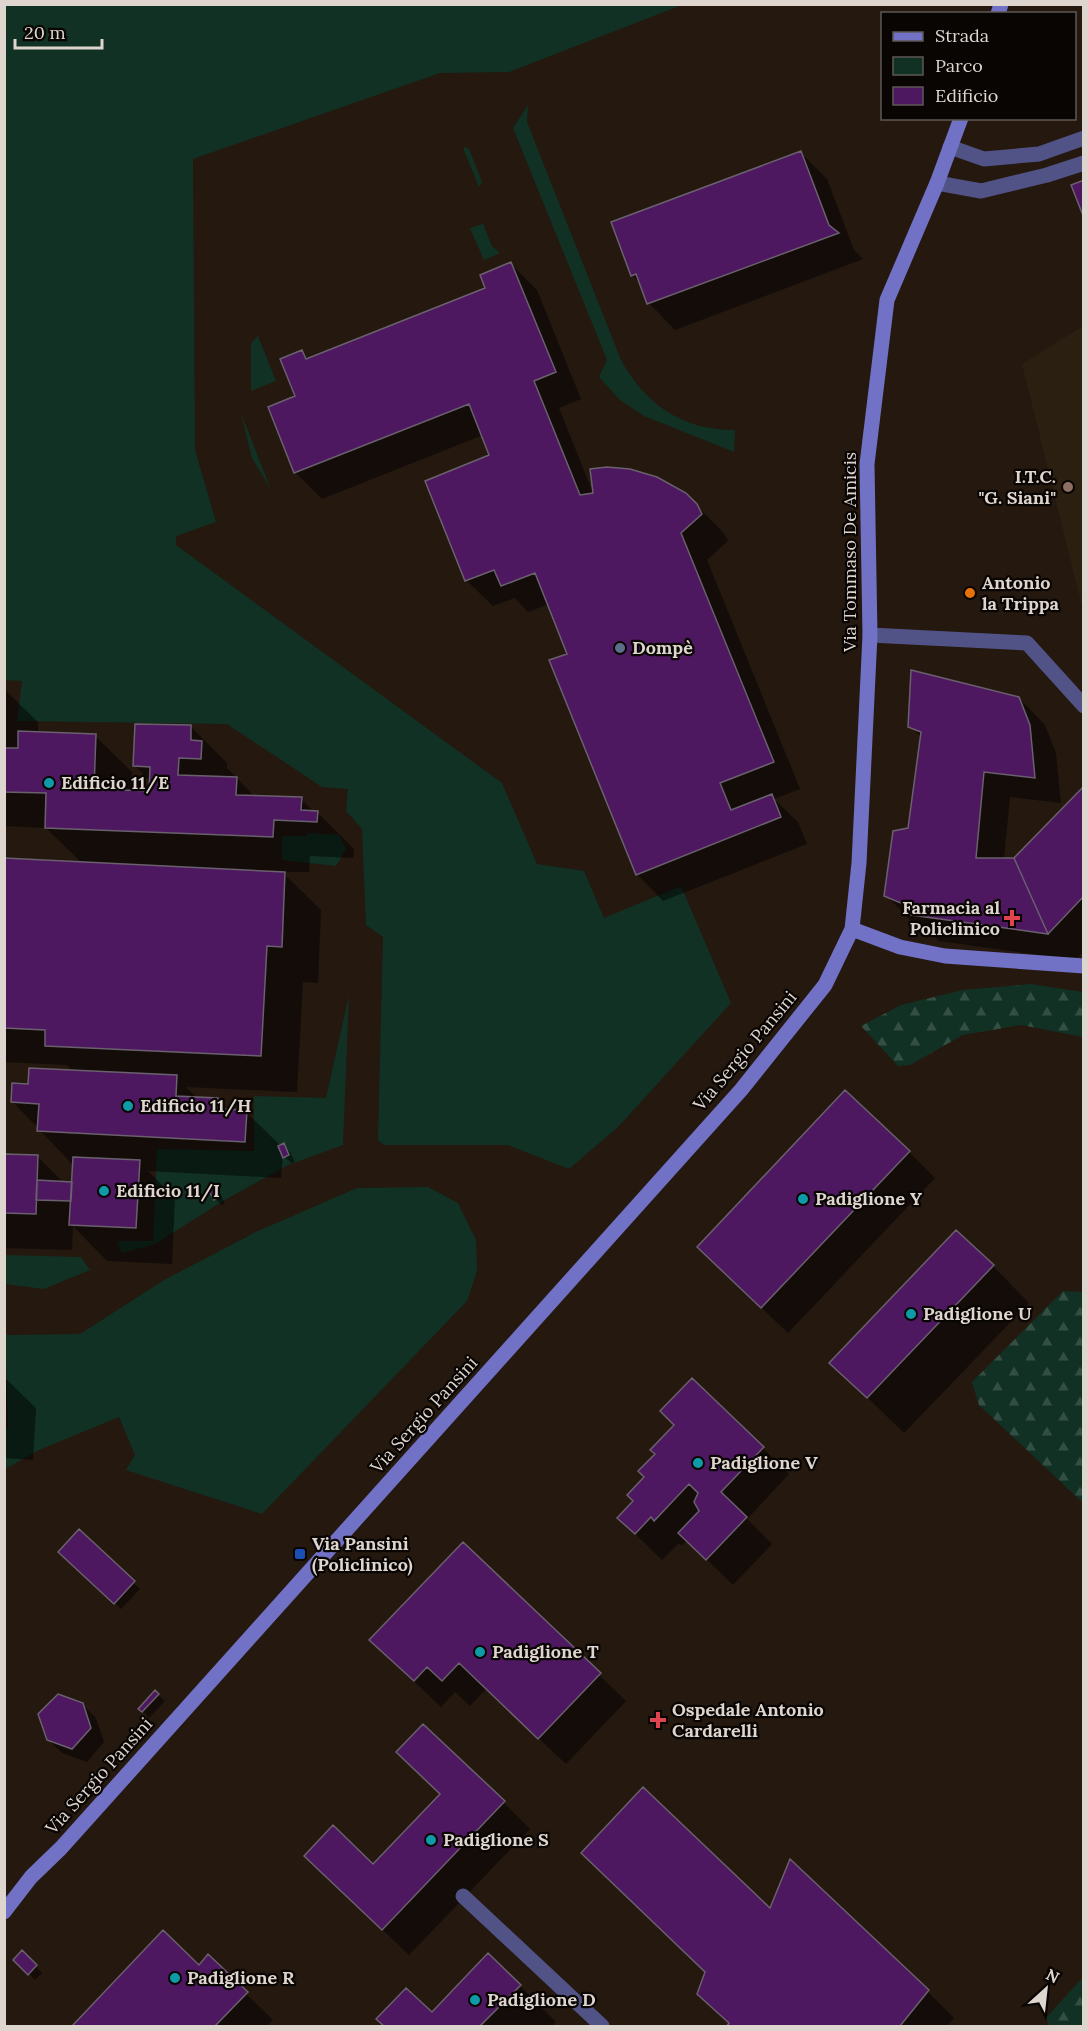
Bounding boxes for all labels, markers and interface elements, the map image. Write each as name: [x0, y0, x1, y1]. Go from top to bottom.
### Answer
scale bar: [15, 12, 102, 50]
legend: [881, 12, 1076, 120]
text: 20 m: [24, 21, 66, 44]
text: Strada: [935, 24, 989, 47]
text: Parco: [935, 54, 983, 77]
text: Edificio: [935, 84, 998, 107]
street label: Via Tommaso De Amicis: [838, 452, 861, 653]
place label: I.T.C. "G. Siani": [978, 465, 1056, 509]
marker: I.T.C. "G. Siani": [1061, 480, 1075, 494]
place label: Antonio la Trippa: [982, 571, 1060, 615]
marker: Antonio la Trippa: [963, 586, 977, 600]
place label: Dompè: [632, 636, 693, 659]
marker: Dompè: [613, 641, 627, 655]
place label: Edificio 11/E: [61, 771, 169, 794]
marker: Edificio 11/E: [42, 776, 56, 790]
place label: Farmacia al Policlinico: [902, 896, 1000, 940]
marker: Farmacia al Policlinico: [1005, 911, 1019, 925]
street label: Via Sergio Pansini: [687, 986, 801, 1116]
place label: Edificio 11/H: [140, 1094, 252, 1117]
marker: Edificio 11/H: [121, 1099, 135, 1113]
place label: Edificio 11/I: [116, 1179, 220, 1202]
marker: Edificio 11/I: [97, 1184, 111, 1198]
place label: Padiglione Y: [815, 1187, 922, 1210]
marker: Padiglione Y: [796, 1192, 810, 1206]
place label: Padiglione U: [923, 1302, 1032, 1325]
marker: Padiglione U: [904, 1307, 918, 1321]
street label: Via Sergio Pansini: [364, 1351, 482, 1479]
place label: Padiglione V: [710, 1451, 818, 1474]
marker: Padiglione V: [691, 1456, 705, 1470]
place label: Via Pansini (Policlinico): [312, 1532, 413, 1576]
marker: Via Pansini (Policlinico): [293, 1547, 307, 1561]
place label: Padiglione T: [492, 1640, 599, 1663]
marker: Padiglione T: [473, 1645, 487, 1659]
place label: Ospedale Antonio Cardarelli: [672, 1698, 824, 1742]
marker: Ospedale Antonio Cardarelli: [649, 1711, 667, 1729]
street label: Via Sergio Pansini: [39, 1712, 157, 1840]
place label: Padiglione S: [443, 1828, 549, 1851]
marker: Padiglione S: [424, 1833, 438, 1847]
north arrow: [1016, 1959, 1076, 2019]
text: N: [1043, 1964, 1063, 1987]
place label: Padiglione R: [187, 1966, 295, 1989]
marker: Padiglione R: [168, 1971, 182, 1985]
place label: Padiglione D: [487, 1988, 596, 2011]
marker: Padiglione D: [468, 1993, 482, 2007]

